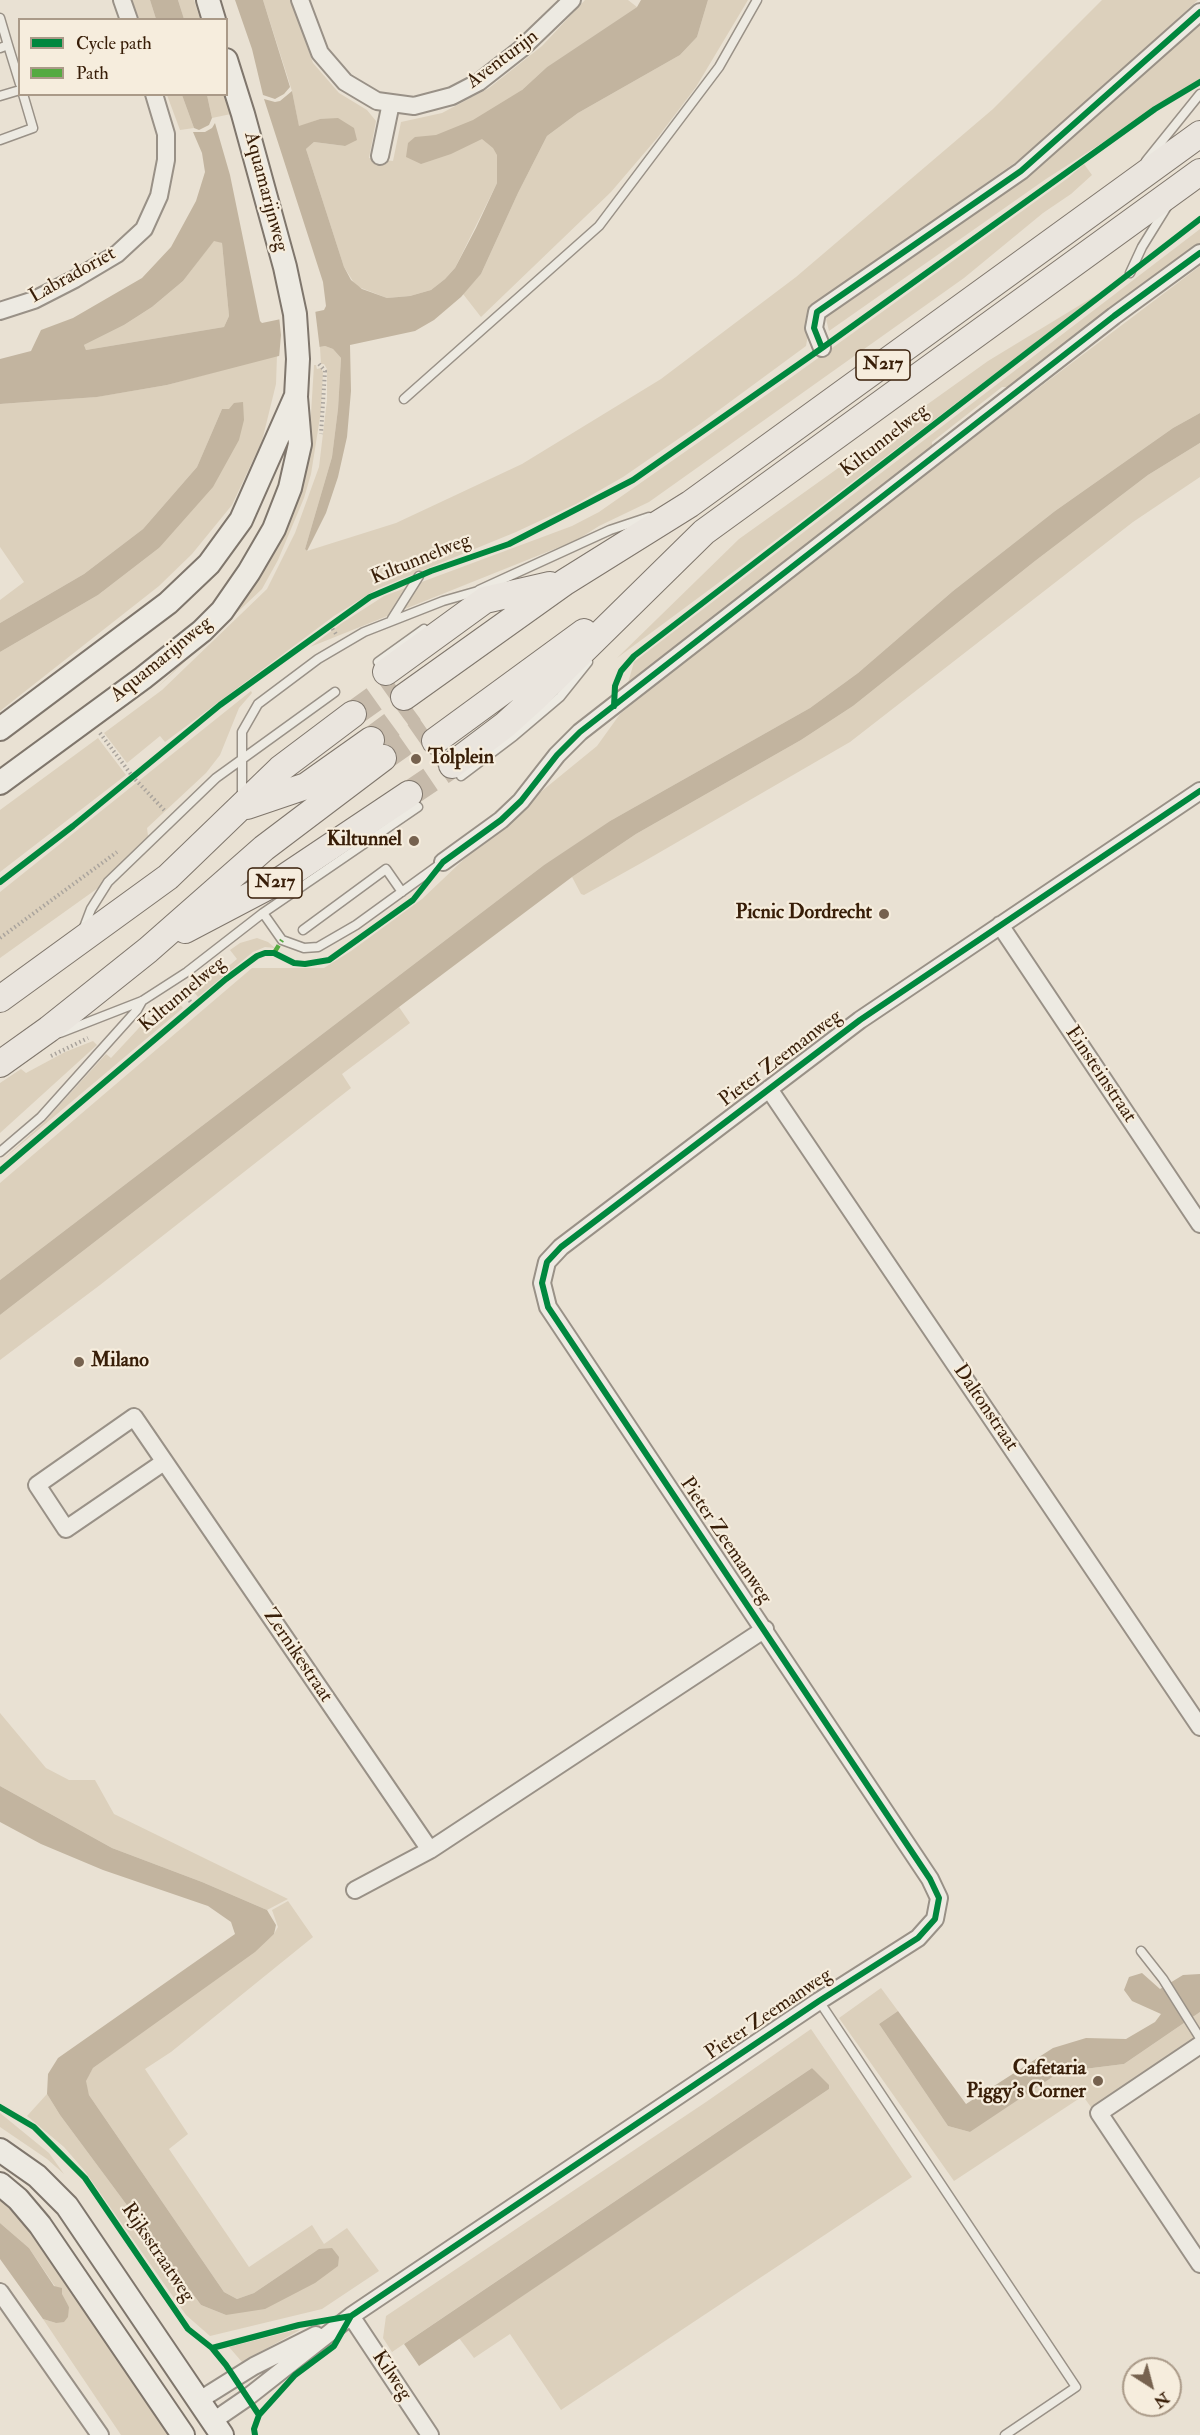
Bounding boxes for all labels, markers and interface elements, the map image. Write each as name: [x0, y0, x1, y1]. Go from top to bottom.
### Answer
legend: [18, 18, 228, 96]
street label: Aventurijn: [462, 25, 544, 95]
text: Cycle path: [76, 32, 152, 55]
text: Path: [76, 62, 109, 85]
street label: Aquamarijnweg: [237, 129, 293, 255]
street label: Labradoriet: [26, 242, 120, 310]
road number: N217: [856, 350, 910, 380]
street label: Kiltunnelweg: [836, 399, 934, 483]
street label: Kiltunnelweg: [368, 529, 474, 591]
street label: Aquamarijnweg: [107, 612, 217, 708]
place label: Tolplein: [428, 747, 494, 771]
marker: Tolplein: [409, 752, 423, 766]
place label: Kiltunnel: [327, 829, 402, 853]
marker: Kiltunnel: [407, 834, 421, 848]
road number: N217: [248, 868, 302, 898]
place label: Picnic Dordrecht: [736, 902, 872, 926]
marker: Picnic Dordrecht: [877, 907, 891, 921]
street label: Kiltunnelweg: [135, 952, 231, 1038]
street label: Pieter Zeemanweg: [715, 1005, 847, 1113]
street label: Einsteinstraat: [1059, 1022, 1141, 1128]
place label: Milano: [91, 1350, 149, 1374]
marker: Milano: [72, 1355, 86, 1369]
street label: Daltonstraat: [947, 1360, 1023, 1456]
street label: Pieter Zeemanweg: [674, 1473, 776, 1609]
street label: Zernikestraat: [257, 1605, 337, 1707]
street label: Pieter Zeemanweg: [701, 1964, 837, 2066]
place label: Cafetaria Piggy's Corner: [966, 2058, 1086, 2105]
marker: Cafetaria Piggy's Corner: [1091, 2074, 1105, 2088]
street label: Rijksstraatweg: [115, 2199, 199, 2307]
street label: Kilweg: [366, 2347, 416, 2405]
north arrow: [1122, 2357, 1182, 2417]
text: N: [1150, 2388, 1173, 2412]

